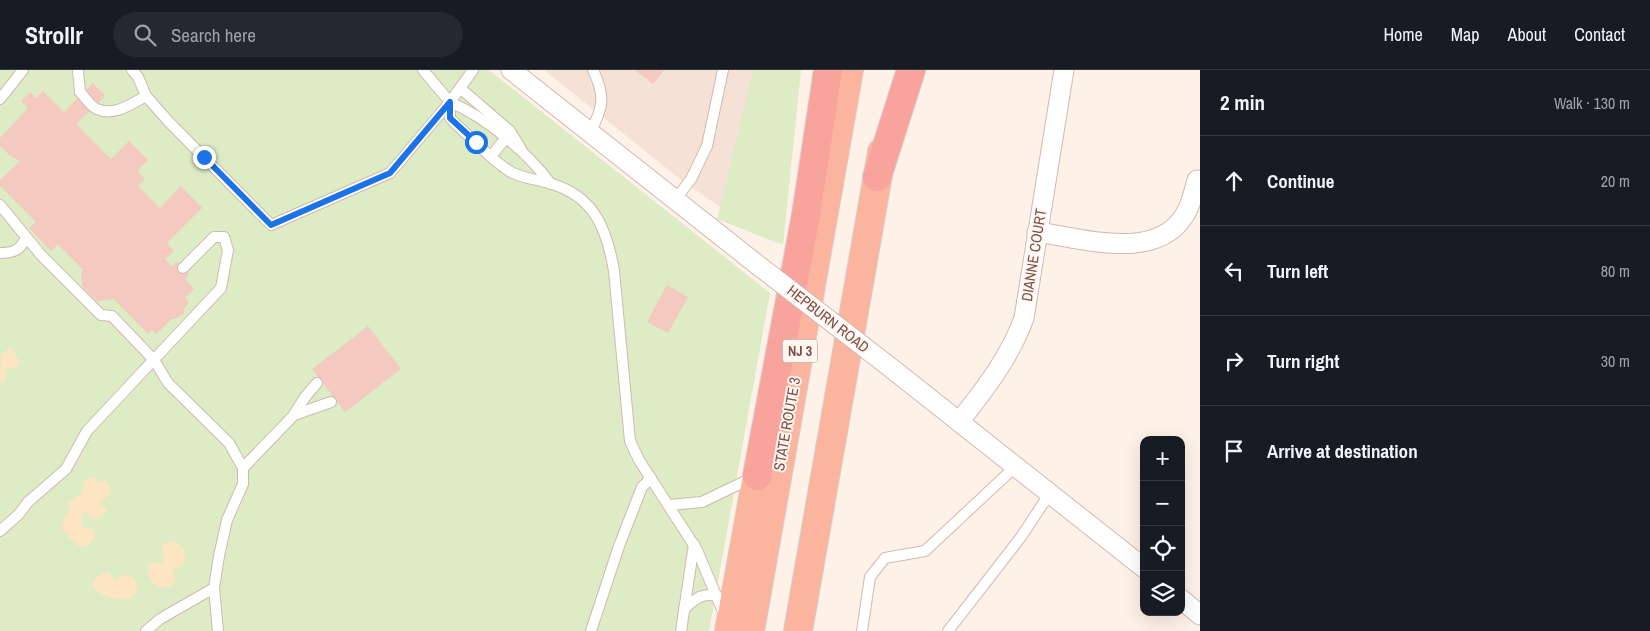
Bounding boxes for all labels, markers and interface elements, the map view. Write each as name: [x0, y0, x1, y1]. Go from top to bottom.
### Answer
search box: [113, 12, 463, 57]
text: Strollr: [25, 19, 83, 51]
icon: search: [131, 21, 159, 49]
text: Search here: [171, 22, 256, 48]
text: Home: [1383, 22, 1423, 47]
text: Map: [1451, 22, 1480, 47]
text: About: [1508, 22, 1546, 47]
text: Contact: [1574, 22, 1625, 47]
text: 2 min: [1220, 88, 1265, 117]
text: Walk · 130 m: [1554, 92, 1630, 114]
route start: [465, 131, 488, 154]
route end: [193, 146, 216, 169]
icon: ahead: [1220, 167, 1248, 195]
text: Continue: [1267, 168, 1335, 194]
text: 20 m: [1601, 170, 1630, 192]
street label: DIANNE COURT: [1016, 207, 1051, 303]
icon: left: [1220, 257, 1248, 285]
text: Turn left: [1267, 258, 1328, 284]
text: 80 m: [1601, 260, 1630, 282]
street label: HEPBURN ROAD: [783, 280, 874, 357]
road number: NJ 3: [782, 340, 818, 362]
icon: right: [1220, 347, 1248, 375]
text: Turn right: [1267, 348, 1339, 374]
text: 30 m: [1601, 350, 1630, 372]
street label: STATE ROUTE 3: [768, 375, 805, 472]
map controls: [1140, 436, 1185, 616]
button: +: [1140, 436, 1185, 481]
icon: arrive: [1220, 437, 1248, 465]
text: Arrive at destination: [1267, 438, 1418, 464]
button: −: [1140, 481, 1185, 526]
button: locate: [1140, 526, 1185, 571]
button: layers: [1140, 571, 1185, 616]

